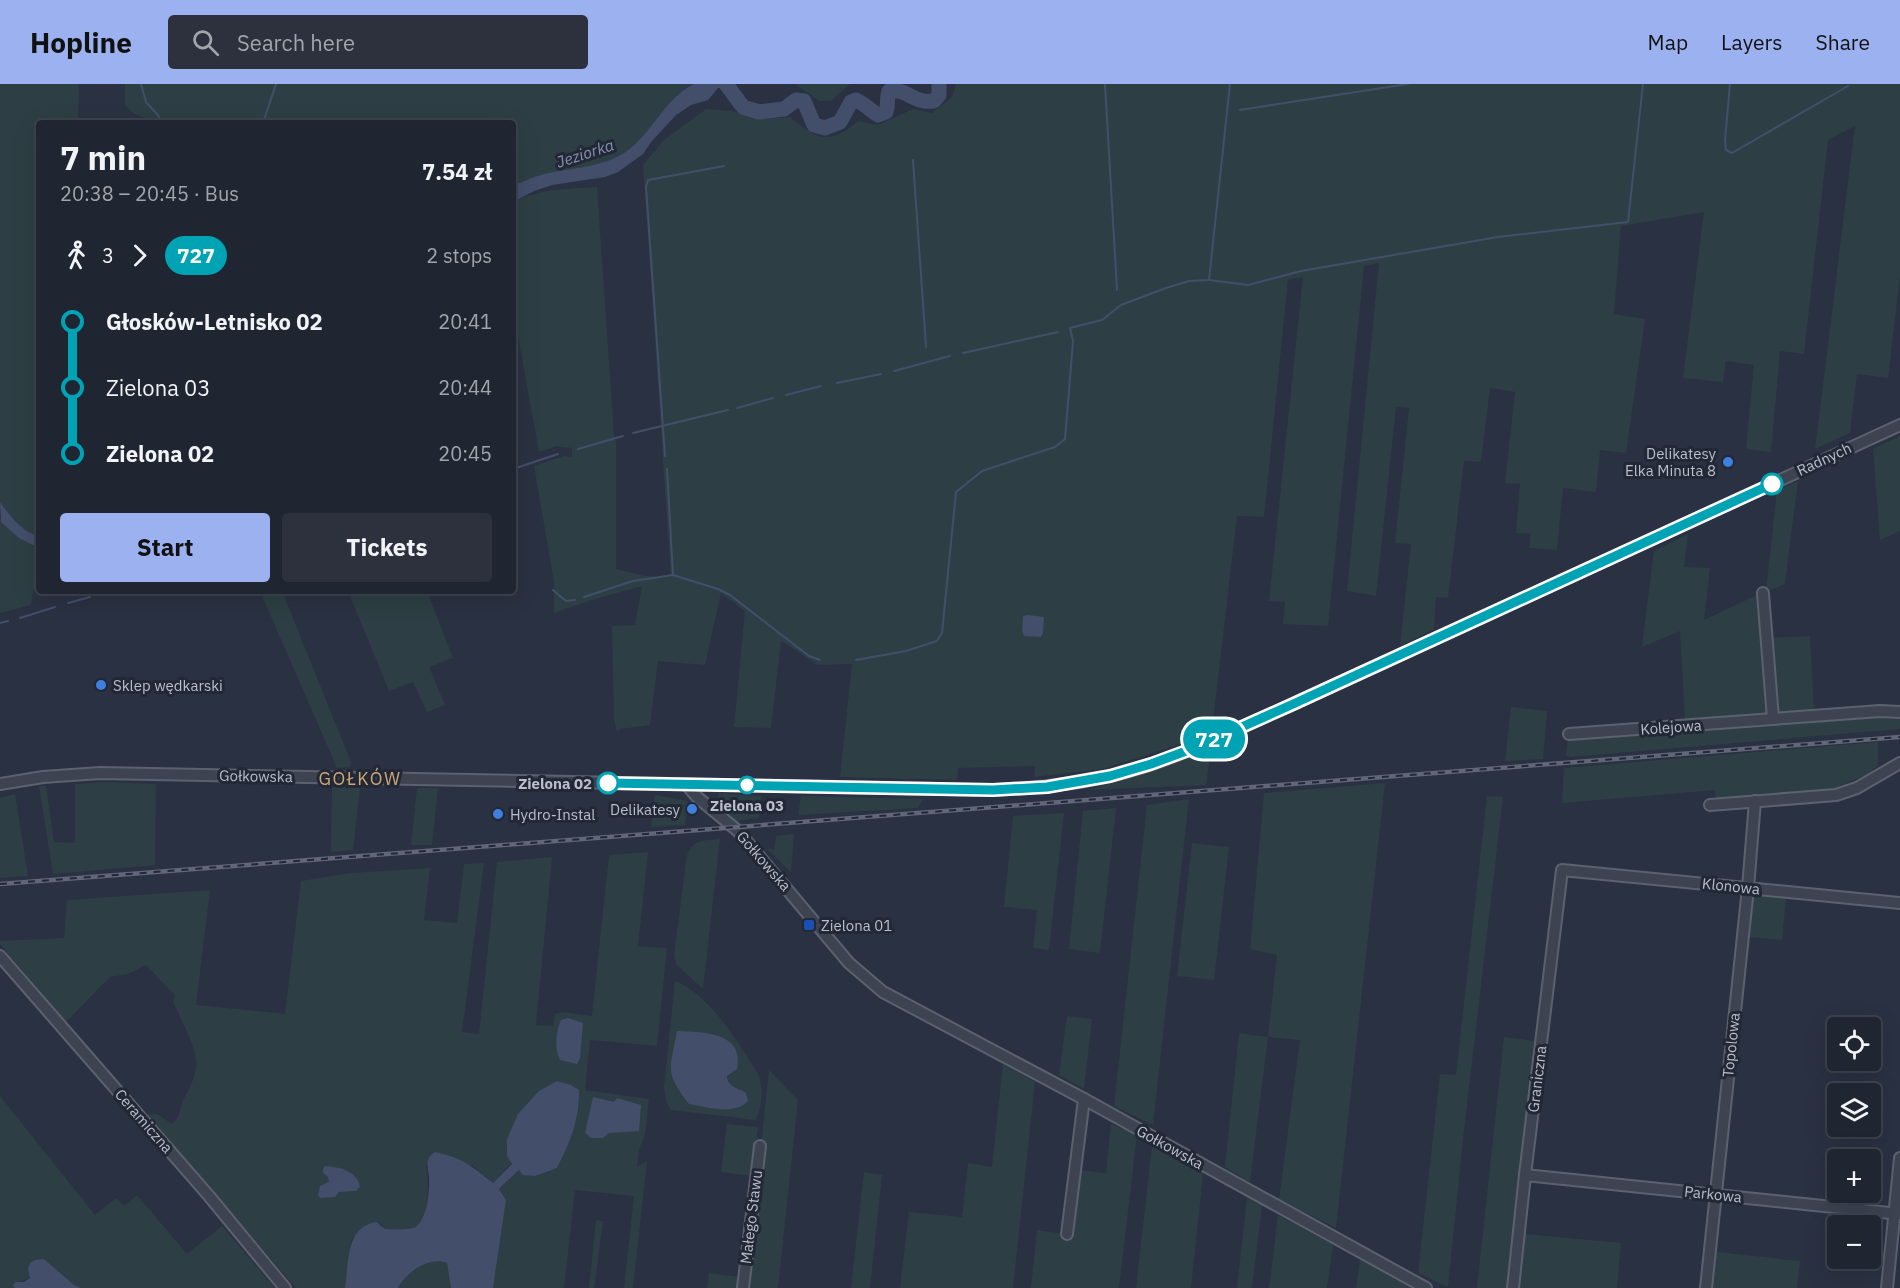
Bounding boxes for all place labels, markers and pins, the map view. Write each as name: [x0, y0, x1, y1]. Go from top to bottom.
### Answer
place label: Delikatesy Elka Minuta 8: [1625, 444, 1717, 480]
marker: Delikatesy Elka Minuta 8: [1721, 455, 1735, 469]
unlabelled marker: [1761, 473, 1783, 495]
place label: Sklep wędkarski: [113, 676, 223, 695]
marker: Sklep wędkarski: [94, 678, 108, 692]
marker: Zielona 02: [597, 772, 619, 794]
place label: Zielona 02: [518, 774, 592, 793]
marker: Zielona 03: [738, 776, 756, 794]
place label: Zielona 03: [710, 796, 784, 815]
place label: Delikatesy: [610, 800, 681, 819]
marker: Delikatesy: [685, 802, 699, 816]
place label: Hydro-Instal: [510, 805, 595, 824]
marker: Hydro-Instal: [491, 807, 505, 821]
place label: Zielona 01: [821, 916, 892, 935]
marker: Zielona 01: [802, 918, 816, 932]

